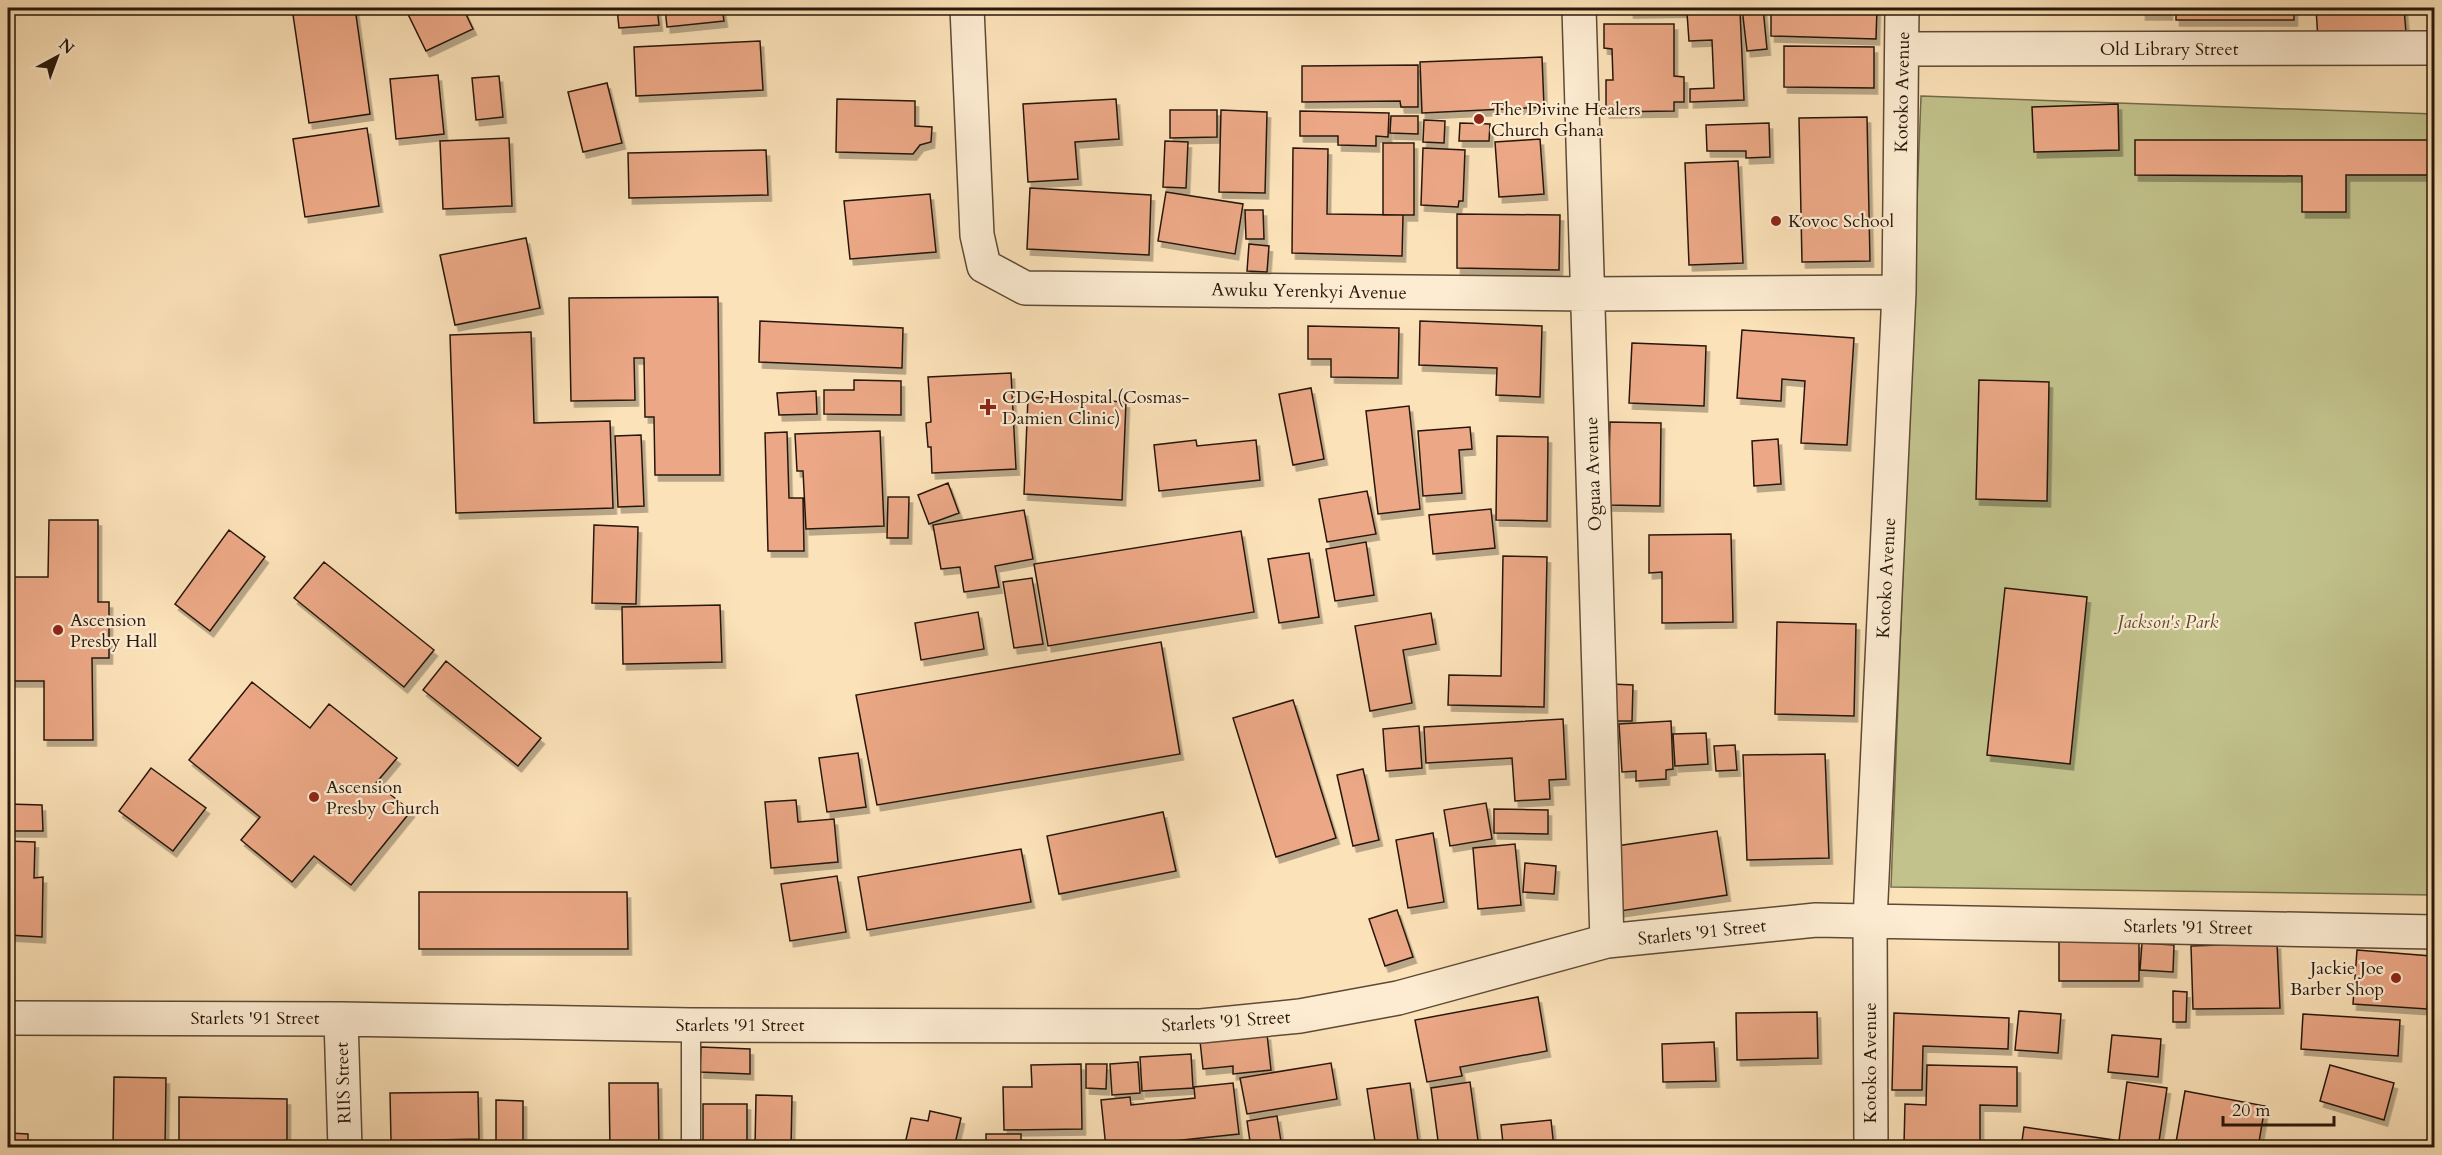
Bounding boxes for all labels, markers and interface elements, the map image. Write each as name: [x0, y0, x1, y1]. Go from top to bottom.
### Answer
north arrow: [27, 27, 87, 87]
street label: Kotoko Avenue: [1889, 31, 1916, 153]
text: N: [54, 34, 79, 59]
street label: Old Library Street: [2100, 37, 2239, 62]
place label: The Divine Healers Church Ghana: [1491, 97, 1641, 143]
marker: The Divine Healers Church Ghana: [1472, 112, 1486, 126]
place label: Kovoc School: [1788, 209, 1895, 234]
marker: Kovoc School: [1769, 214, 1783, 228]
street label: Awuku Yerenkyi Avenue: [1211, 277, 1407, 306]
place label: CDC Hospital (Cosmas- Damien Clinic): [1002, 385, 1190, 431]
marker: CDC Hospital (Cosmas- Damien Clinic): [979, 398, 997, 416]
street label: Oguaa Avenue: [1579, 416, 1608, 532]
street label: Kotoko Avenue: [1871, 517, 1902, 639]
place label: Ascension Presby Hall: [70, 608, 158, 654]
park label: Jackson's Park: [2114, 610, 2219, 635]
marker: Ascension Presby Hall: [51, 623, 65, 637]
place label: Ascension Presby Church: [326, 775, 440, 821]
marker: Ascension Presby Church: [307, 790, 321, 804]
street label: Starlets '91 Street: [1637, 913, 1768, 952]
street label: Starlets '91 Street: [2123, 914, 2253, 941]
place label: Jackie Joe Barber Shop: [2290, 956, 2384, 1002]
marker: Jackie Joe Barber Shop: [2389, 971, 2403, 985]
street label: Kotoko Avenue: [1858, 1002, 1883, 1124]
street label: Starlets '91 Street: [1161, 1005, 1292, 1038]
street label: Starlets '91 Street: [190, 1006, 320, 1031]
street label: Starlets '91 Street: [675, 1013, 805, 1038]
street label: RIIS Street: [330, 1041, 357, 1124]
scale bar: [2223, 1089, 2334, 1127]
text: 20 m: [2232, 1098, 2271, 1123]

